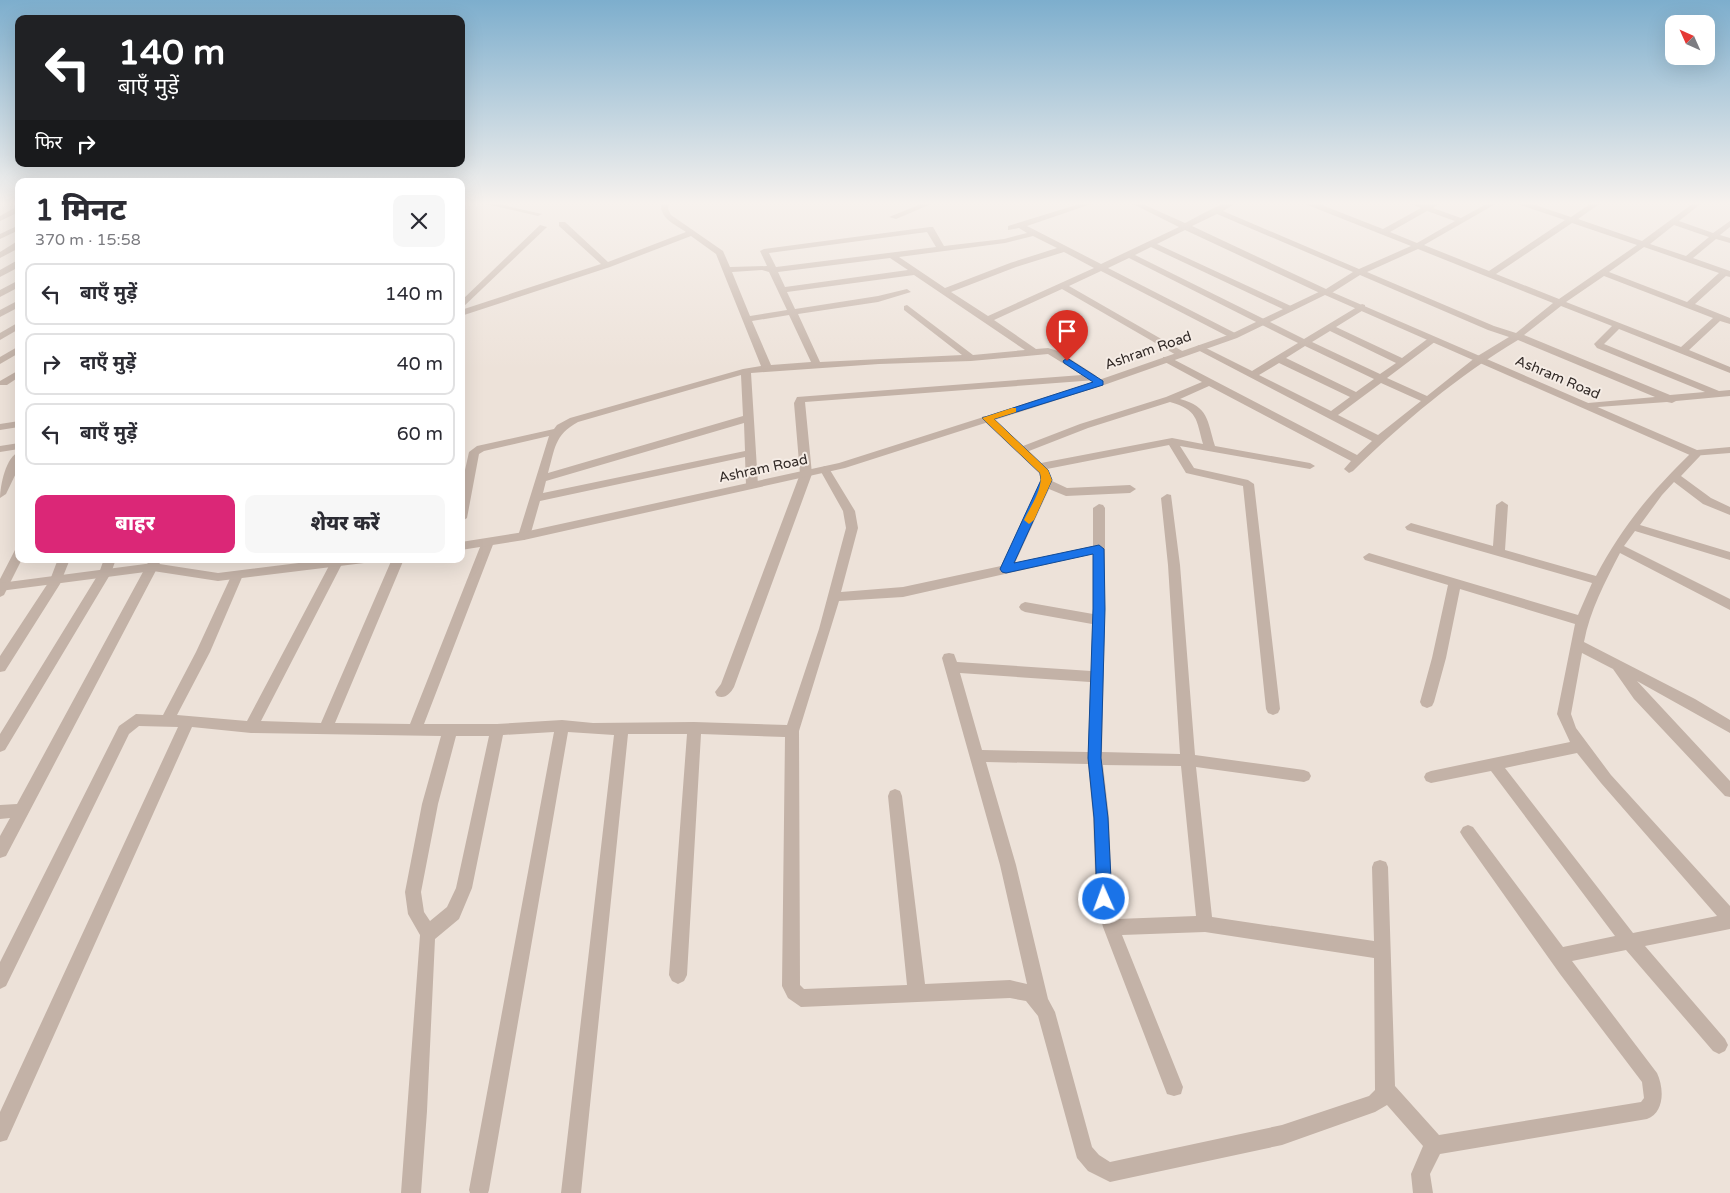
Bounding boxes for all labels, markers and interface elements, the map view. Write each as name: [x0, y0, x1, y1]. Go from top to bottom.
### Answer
north arrow: [1665, 15, 1715, 65]
map controls: [1665, 15, 1715, 65]
text: 140 m: [118, 32, 225, 74]
icon: left: [35, 35, 100, 100]
text: बाएँ मुड़ें: [118, 74, 179, 100]
icon: right: [72, 130, 100, 158]
text: फिर: [35, 132, 62, 154]
text: 1 मिनट: [35, 192, 126, 229]
button: close: [393, 195, 445, 247]
text: 370 m · 15:58: [35, 230, 141, 250]
icon: left: [37, 280, 65, 308]
text: बाएँ मुड़ें: [80, 282, 137, 304]
text: 140 m: [385, 283, 443, 305]
pin: [1046, 310, 1088, 361]
icon: arrive: [1053, 317, 1081, 345]
street label: Ashram Road: [1103, 328, 1194, 373]
icon: right: [37, 350, 65, 378]
text: दाएँ मुड़ें: [80, 352, 136, 374]
street label: Ashram Road: [1513, 352, 1603, 403]
text: 40 m: [397, 353, 443, 375]
icon: left: [37, 420, 65, 448]
text: बाएँ मुड़ें: [80, 422, 137, 444]
text: 60 m: [397, 423, 443, 445]
street label: Ashram Road: [717, 451, 809, 486]
button: बाहर: [35, 495, 235, 553]
button: शेयर करें: [245, 495, 445, 553]
position arrow: [1077, 872, 1129, 924]

